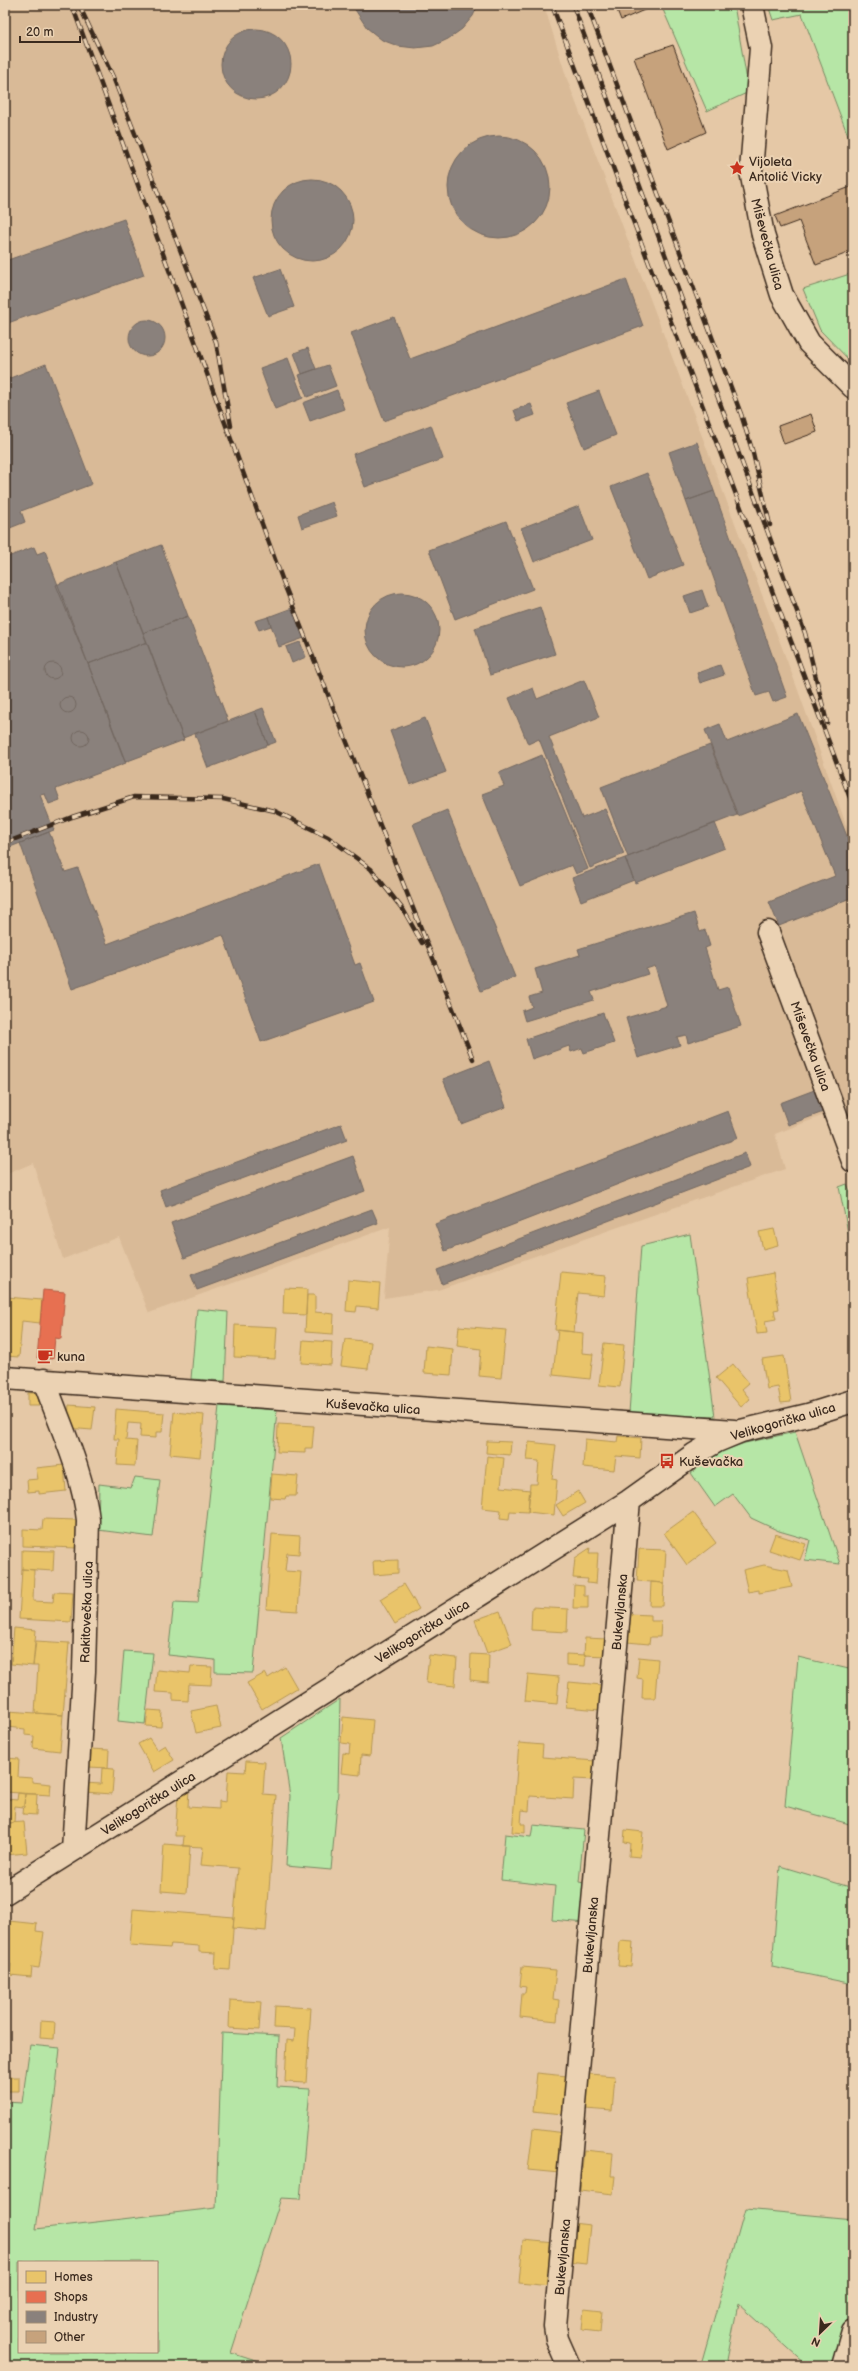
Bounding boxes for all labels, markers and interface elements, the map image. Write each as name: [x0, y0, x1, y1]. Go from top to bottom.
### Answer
scale bar: [20, 18, 80, 44]
text: 20 m: [26, 25, 53, 40]
place label: Vijoleta Antolić Vicky: [749, 154, 822, 185]
place icon: Vijoleta Antolić Vicky: [728, 159, 746, 177]
street label: Miševečka ulica: [747, 197, 787, 292]
street label: Miševečka ulica: [786, 999, 834, 1093]
cafe icon: kuna: [36, 1347, 54, 1365]
place label: kuna: [57, 1349, 85, 1365]
street label: Kuševačka ulica: [325, 1396, 421, 1418]
street label: Velikogorička ulica: [729, 1399, 838, 1445]
bus stop icon: Kuševačka: [658, 1452, 676, 1470]
place label: Kuševačka: [679, 1454, 743, 1470]
street label: Rakitovečka ulica: [77, 1561, 97, 1663]
street label: Bukevljanska: [609, 1573, 631, 1651]
street label: Velikogorička ulica: [372, 1596, 473, 1667]
street label: Velikogorička ulica: [98, 1768, 199, 1839]
street label: Bukevljanska: [580, 1896, 602, 1974]
street label: Bukevljanska: [552, 2218, 574, 2296]
legend: [18, 2261, 158, 2353]
text: Homes: [54, 2270, 93, 2285]
text: Shops: [54, 2290, 88, 2305]
text: Industry: [54, 2310, 99, 2325]
north arrow: [800, 2313, 840, 2353]
text: Other: [54, 2330, 86, 2345]
text: N: [809, 2334, 822, 2349]

